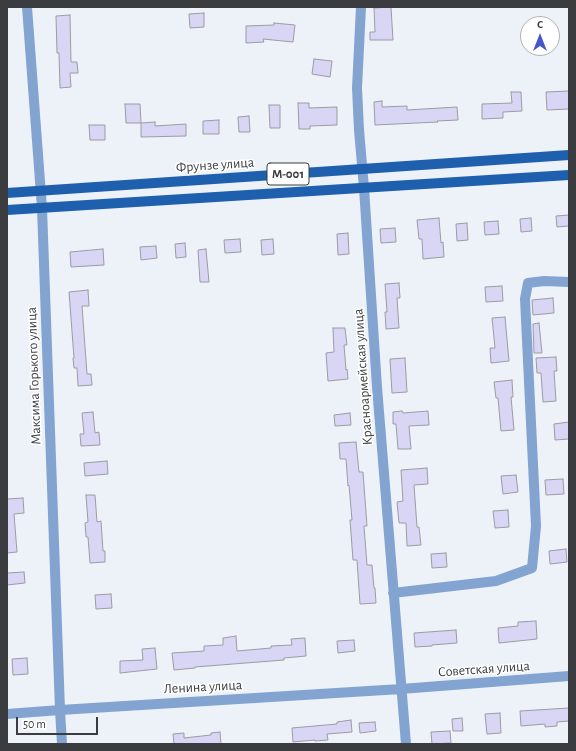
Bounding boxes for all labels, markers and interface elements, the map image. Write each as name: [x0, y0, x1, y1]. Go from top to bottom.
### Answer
north arrow: [520, 16, 560, 56]
text: С: [537, 19, 543, 30]
street label: Фрунзе улица: [175, 154, 255, 176]
road number: M-001: [267, 163, 309, 185]
street label: Максима Горького улица: [23, 307, 45, 445]
street label: Красноармейская улица: [350, 308, 376, 446]
street label: Советская улица: [437, 657, 531, 681]
street label: Ленина улица: [163, 677, 243, 697]
scale bar: [18, 709, 100, 735]
text: 50 m: [23, 718, 46, 730]

